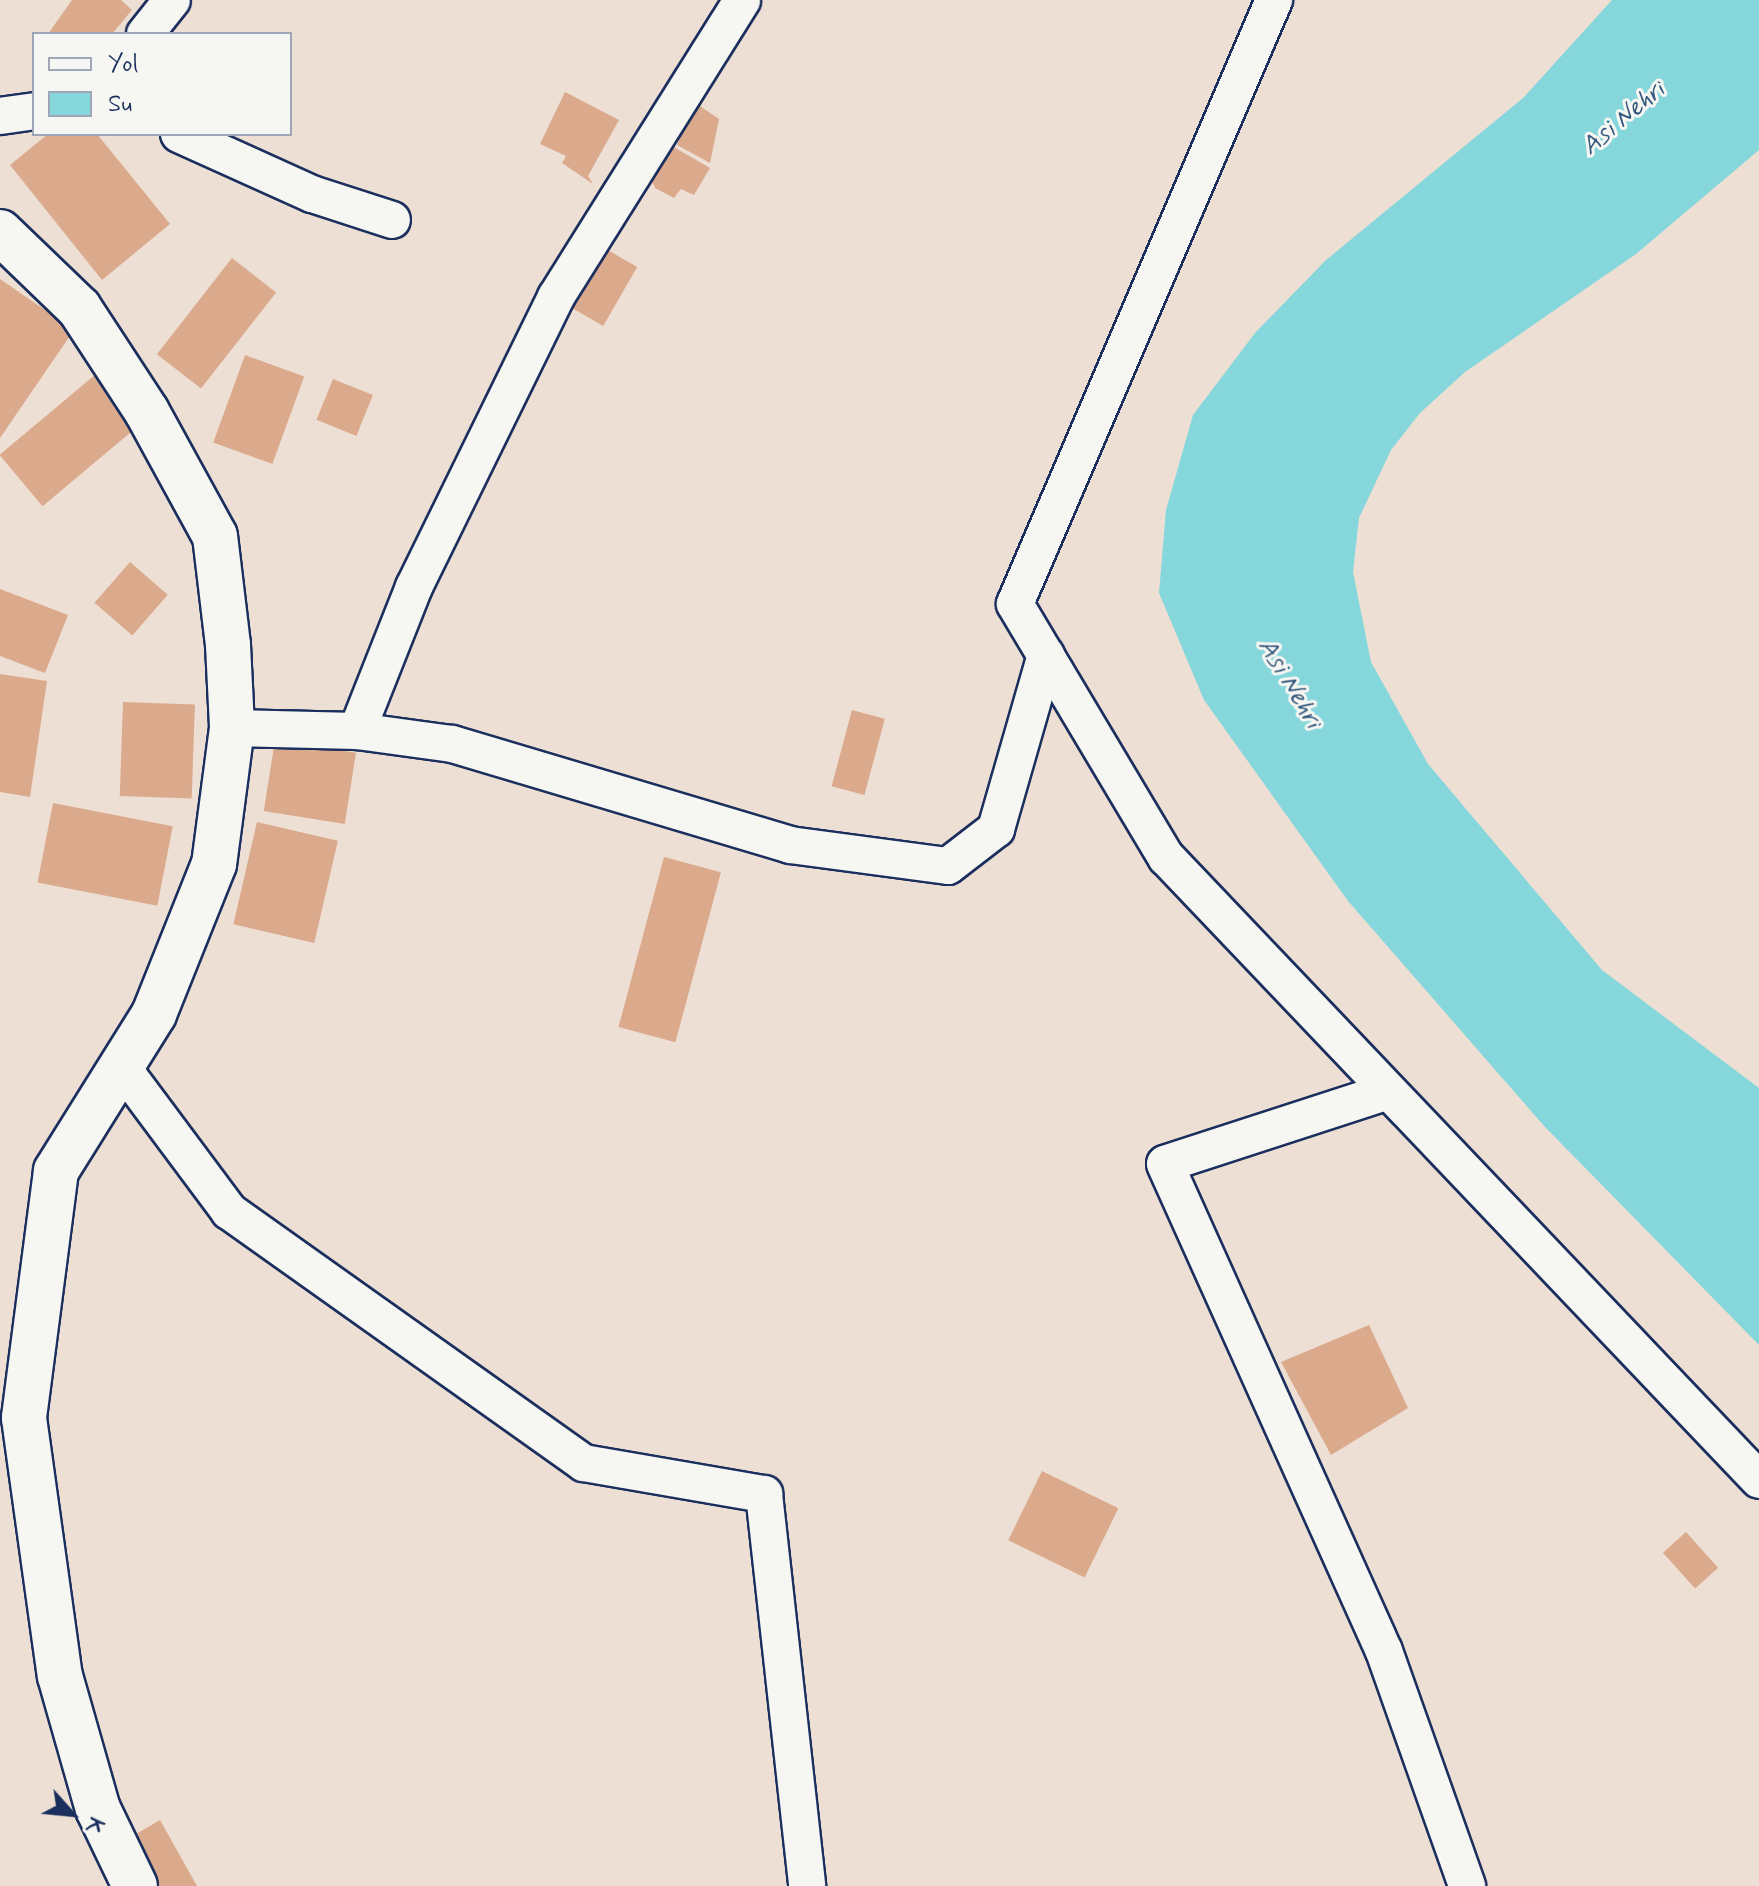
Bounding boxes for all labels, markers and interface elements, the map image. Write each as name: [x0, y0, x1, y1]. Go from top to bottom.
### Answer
legend: [32, 32, 292, 136]
text: Yol: [108, 49, 138, 80]
water label: Asi Nehri: [1574, 74, 1674, 164]
text: Su: [108, 89, 132, 120]
water label: Asi Nehri: [1249, 632, 1329, 736]
north arrow: [32, 1774, 112, 1854]
text: K: [77, 1812, 109, 1838]

